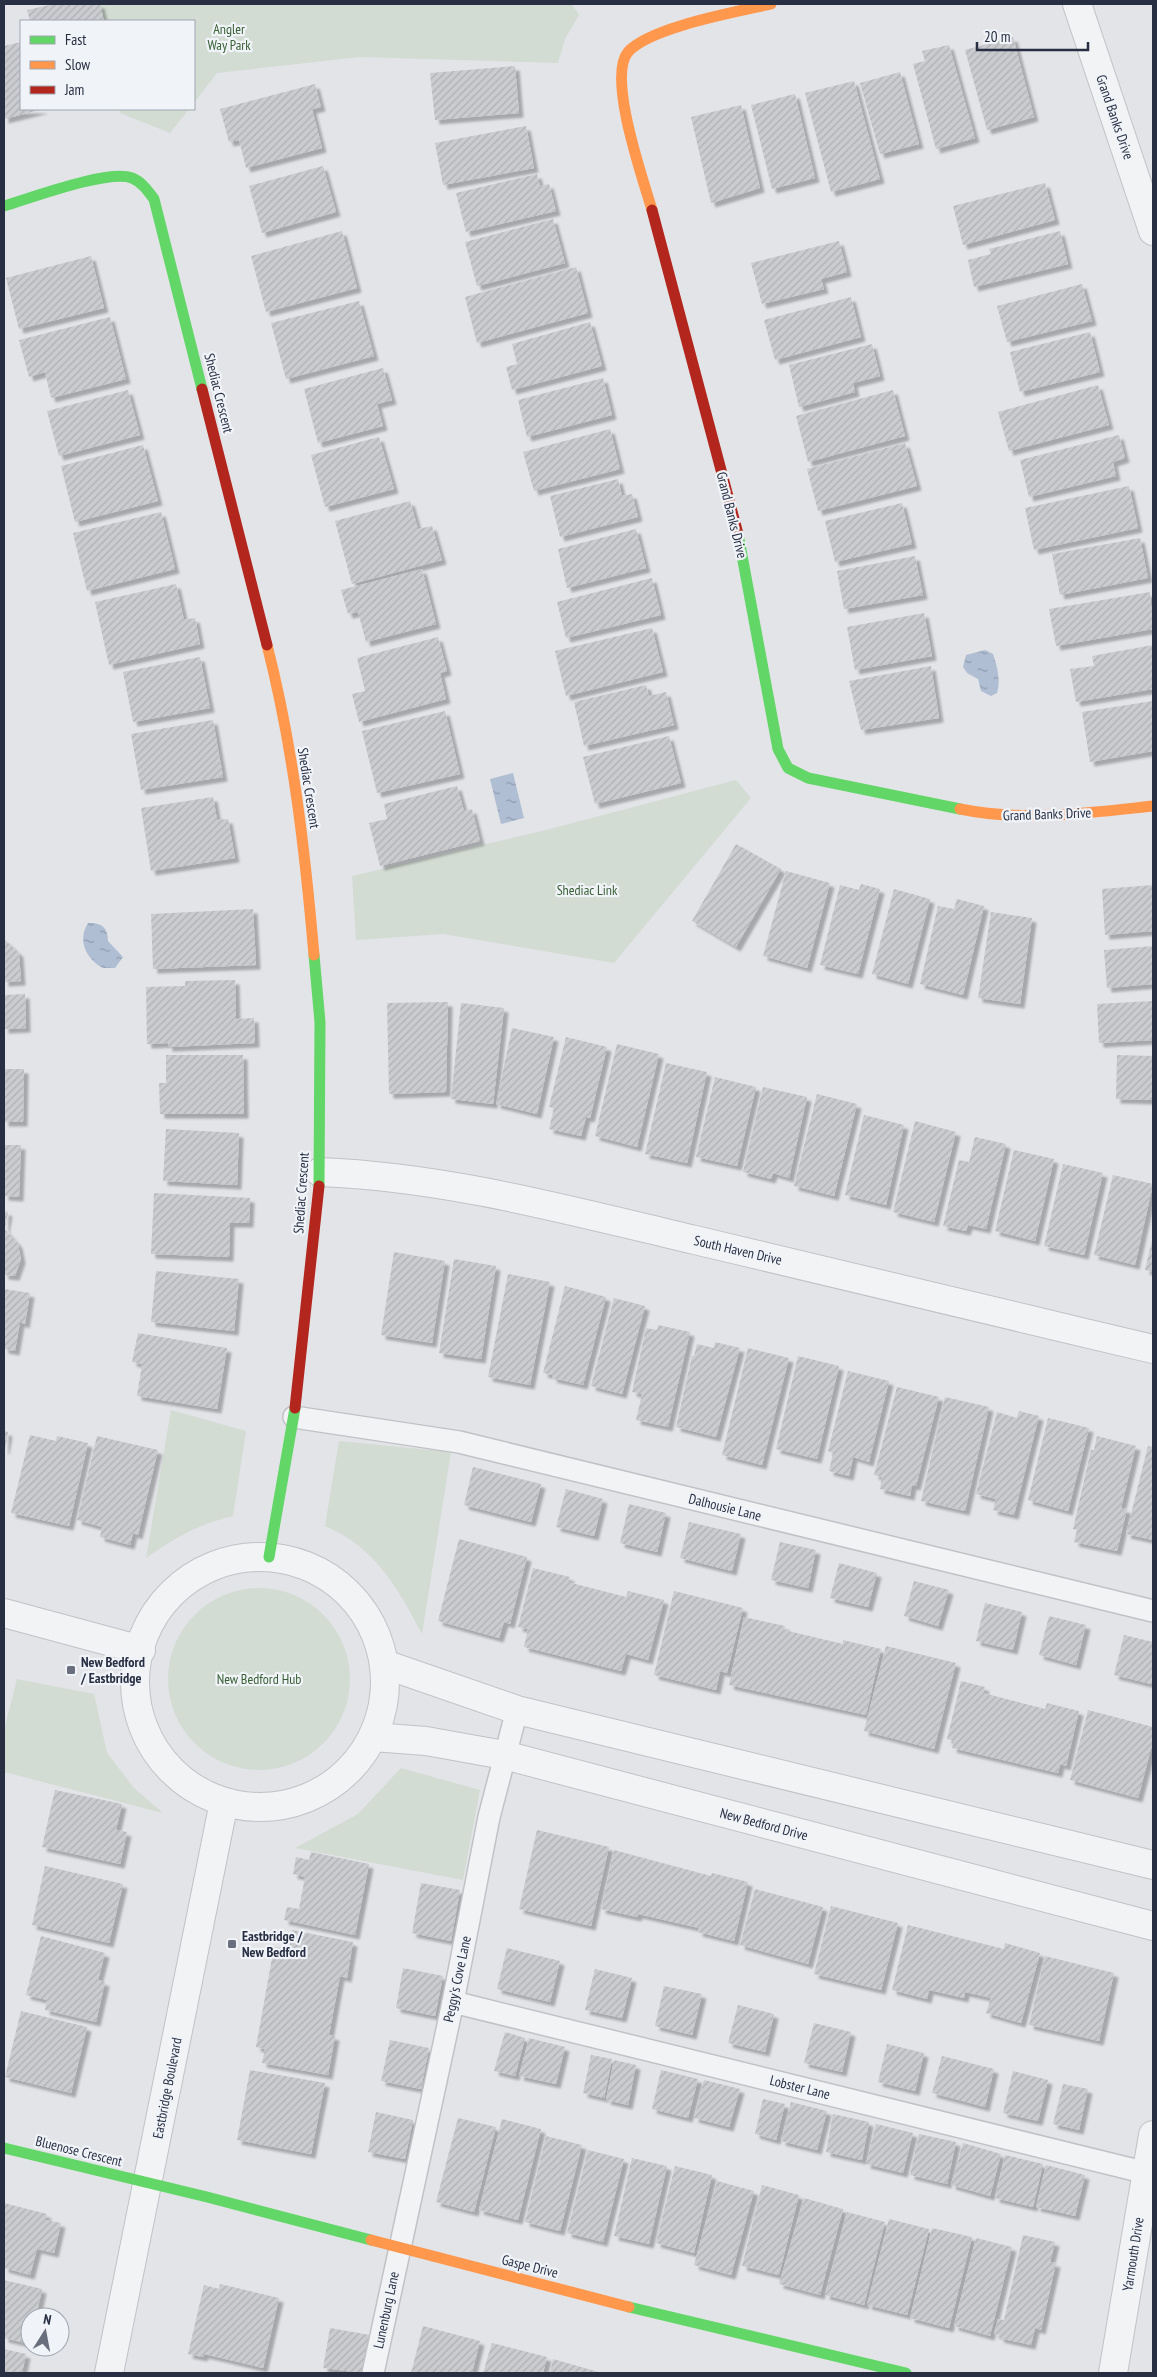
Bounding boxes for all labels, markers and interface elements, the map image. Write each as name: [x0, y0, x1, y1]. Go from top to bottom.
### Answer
legend: [20, 20, 195, 110]
park label: Angler Way Park: [207, 20, 251, 54]
scale bar: [977, 20, 1088, 52]
text: 20 m: [984, 27, 1010, 46]
text: Fast: [65, 30, 86, 49]
text: Slow: [65, 55, 90, 74]
street label: Grand Banks Drive: [1092, 72, 1138, 162]
text: Jam: [64, 80, 84, 99]
street label: Shediac Crescent: [200, 351, 238, 435]
street label: Grand Banks Drive: [713, 470, 751, 560]
street label: Shediac Crescent: [294, 746, 324, 830]
street label: Grand Banks Drive: [1003, 803, 1092, 825]
park label: Shediac Link: [557, 881, 618, 899]
street label: Shediac Crescent: [289, 1152, 313, 1234]
street label: South Haven Drive: [692, 1231, 784, 1269]
street label: Dalhousie Lane: [687, 1489, 763, 1525]
place label: New Bedford / Eastbridge: [80, 1653, 145, 1687]
marker: New Bedford / Eastbridge: [65, 1664, 77, 1676]
park label: New Bedford Hub: [217, 1670, 301, 1688]
street label: New Bedford Drive: [718, 1804, 810, 1844]
place label: Eastbridge / New Bedford: [242, 1927, 306, 1961]
street label: Peggy's Cove Lane: [439, 1934, 475, 2024]
marker: Eastbridge / New Bedford: [226, 1938, 238, 1950]
street label: Eastbridge Boulevard: [148, 2036, 186, 2140]
street label: Lobster Lane: [768, 2071, 832, 2103]
street label: Bluenose Crescent: [34, 2132, 124, 2170]
street label: Yarmouth Drive: [1118, 2216, 1148, 2292]
street label: Gaspe Drive: [500, 2250, 560, 2282]
street label: Lunenburg Lane: [369, 2270, 403, 2350]
north arrow: [20, 2307, 70, 2357]
text: N: [42, 2310, 53, 2329]

